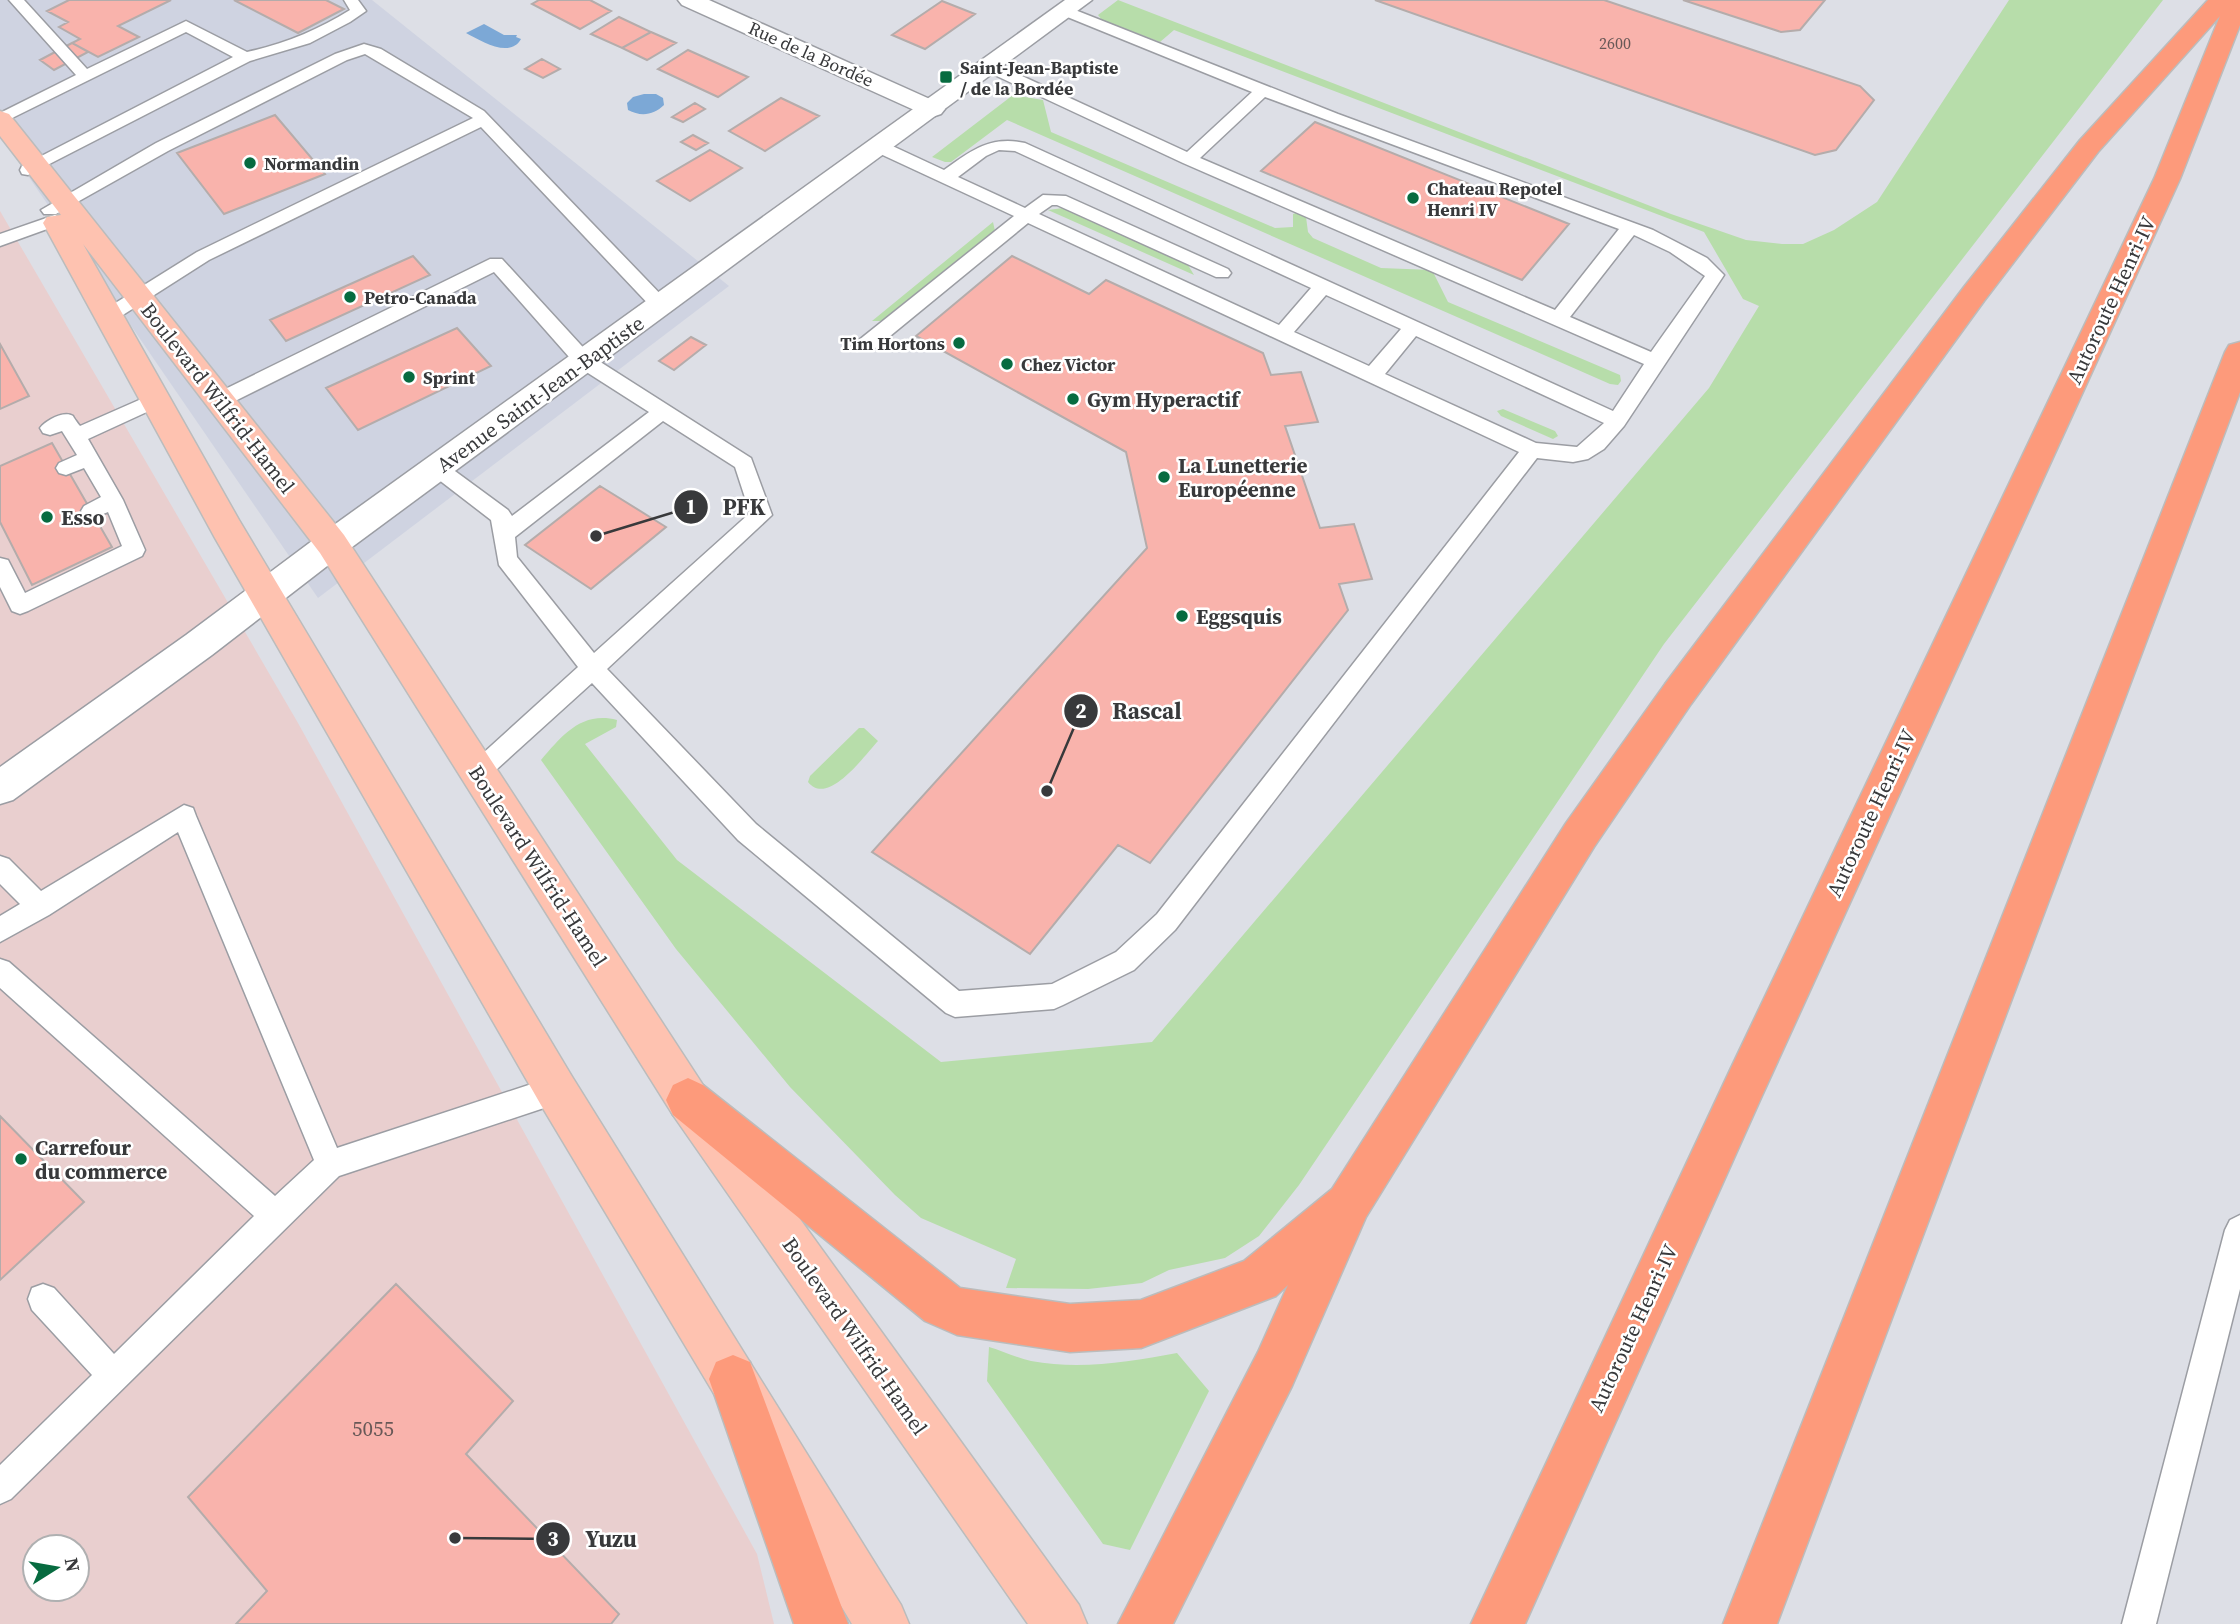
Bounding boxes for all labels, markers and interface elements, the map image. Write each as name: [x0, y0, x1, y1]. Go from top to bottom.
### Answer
street label: Rue de la Bordée: [744, 15, 878, 93]
house number: 2600: [1599, 32, 1631, 54]
place label: Saint-Jean-Baptiste / de la Bordée: [960, 55, 1118, 101]
marker: Saint-Jean-Baptiste / de la Bordée: [938, 69, 954, 85]
place label: Normandin: [264, 151, 359, 176]
marker: Normandin: [242, 155, 258, 171]
place label: Chateau Repotel Henri IV: [1427, 176, 1562, 222]
marker: Chateau Repotel Henri IV: [1405, 190, 1421, 206]
street label: Autoroute Henri-IV: [2059, 211, 2163, 389]
place label: Petro-Canada: [364, 285, 477, 310]
marker: Petro-Canada: [342, 289, 358, 305]
street label: Boulevard Wilfrid-Hamel: [134, 297, 302, 499]
street label: Avenue Saint-Jean-Baptiste: [430, 309, 650, 479]
place label: Tim Hortons: [840, 331, 945, 356]
marker: Tim Hortons: [951, 335, 967, 351]
place label: Chez Victor: [1021, 352, 1116, 377]
marker: Chez Victor: [999, 356, 1015, 372]
place label: Sprint: [423, 365, 476, 390]
marker: Sprint: [401, 369, 417, 385]
place label: Gym Hyperactif: [1087, 385, 1241, 414]
marker: Gym Hyperactif: [1065, 391, 1081, 407]
place label: La Lunetterie Européenne: [1178, 451, 1308, 504]
marker: La Lunetterie Européenne: [1156, 469, 1172, 485]
callout: PFK: [673, 485, 779, 529]
text: PFK: [722, 491, 766, 523]
text: 1: [685, 492, 697, 521]
place label: Esso: [61, 503, 105, 532]
marker: Esso: [39, 509, 55, 525]
place label: Eggsquis: [1196, 602, 1282, 631]
marker: Eggsquis: [1174, 608, 1190, 624]
callout: Rascal: [1063, 689, 1196, 733]
text: Rascal: [1112, 695, 1182, 727]
text: 2: [1075, 696, 1087, 725]
street label: Autoroute Henri-IV: [1819, 724, 1923, 902]
street label: Boulevard Wilfrid-Hamel: [462, 760, 614, 972]
place label: Carrefour du commerce: [35, 1133, 167, 1186]
marker: Carrefour du commerce: [13, 1151, 29, 1167]
street label: Boulevard Wilfrid-Hamel: [776, 1231, 934, 1441]
street label: Autoroute Henri-IV: [1581, 1239, 1685, 1417]
house number: 5055: [352, 1414, 394, 1443]
callout: Yuzu: [536, 1517, 650, 1561]
text: Yuzu: [585, 1523, 637, 1555]
text: 3: [547, 1524, 559, 1553]
north arrow: [21, 1533, 91, 1603]
text: N: [59, 1555, 87, 1574]

